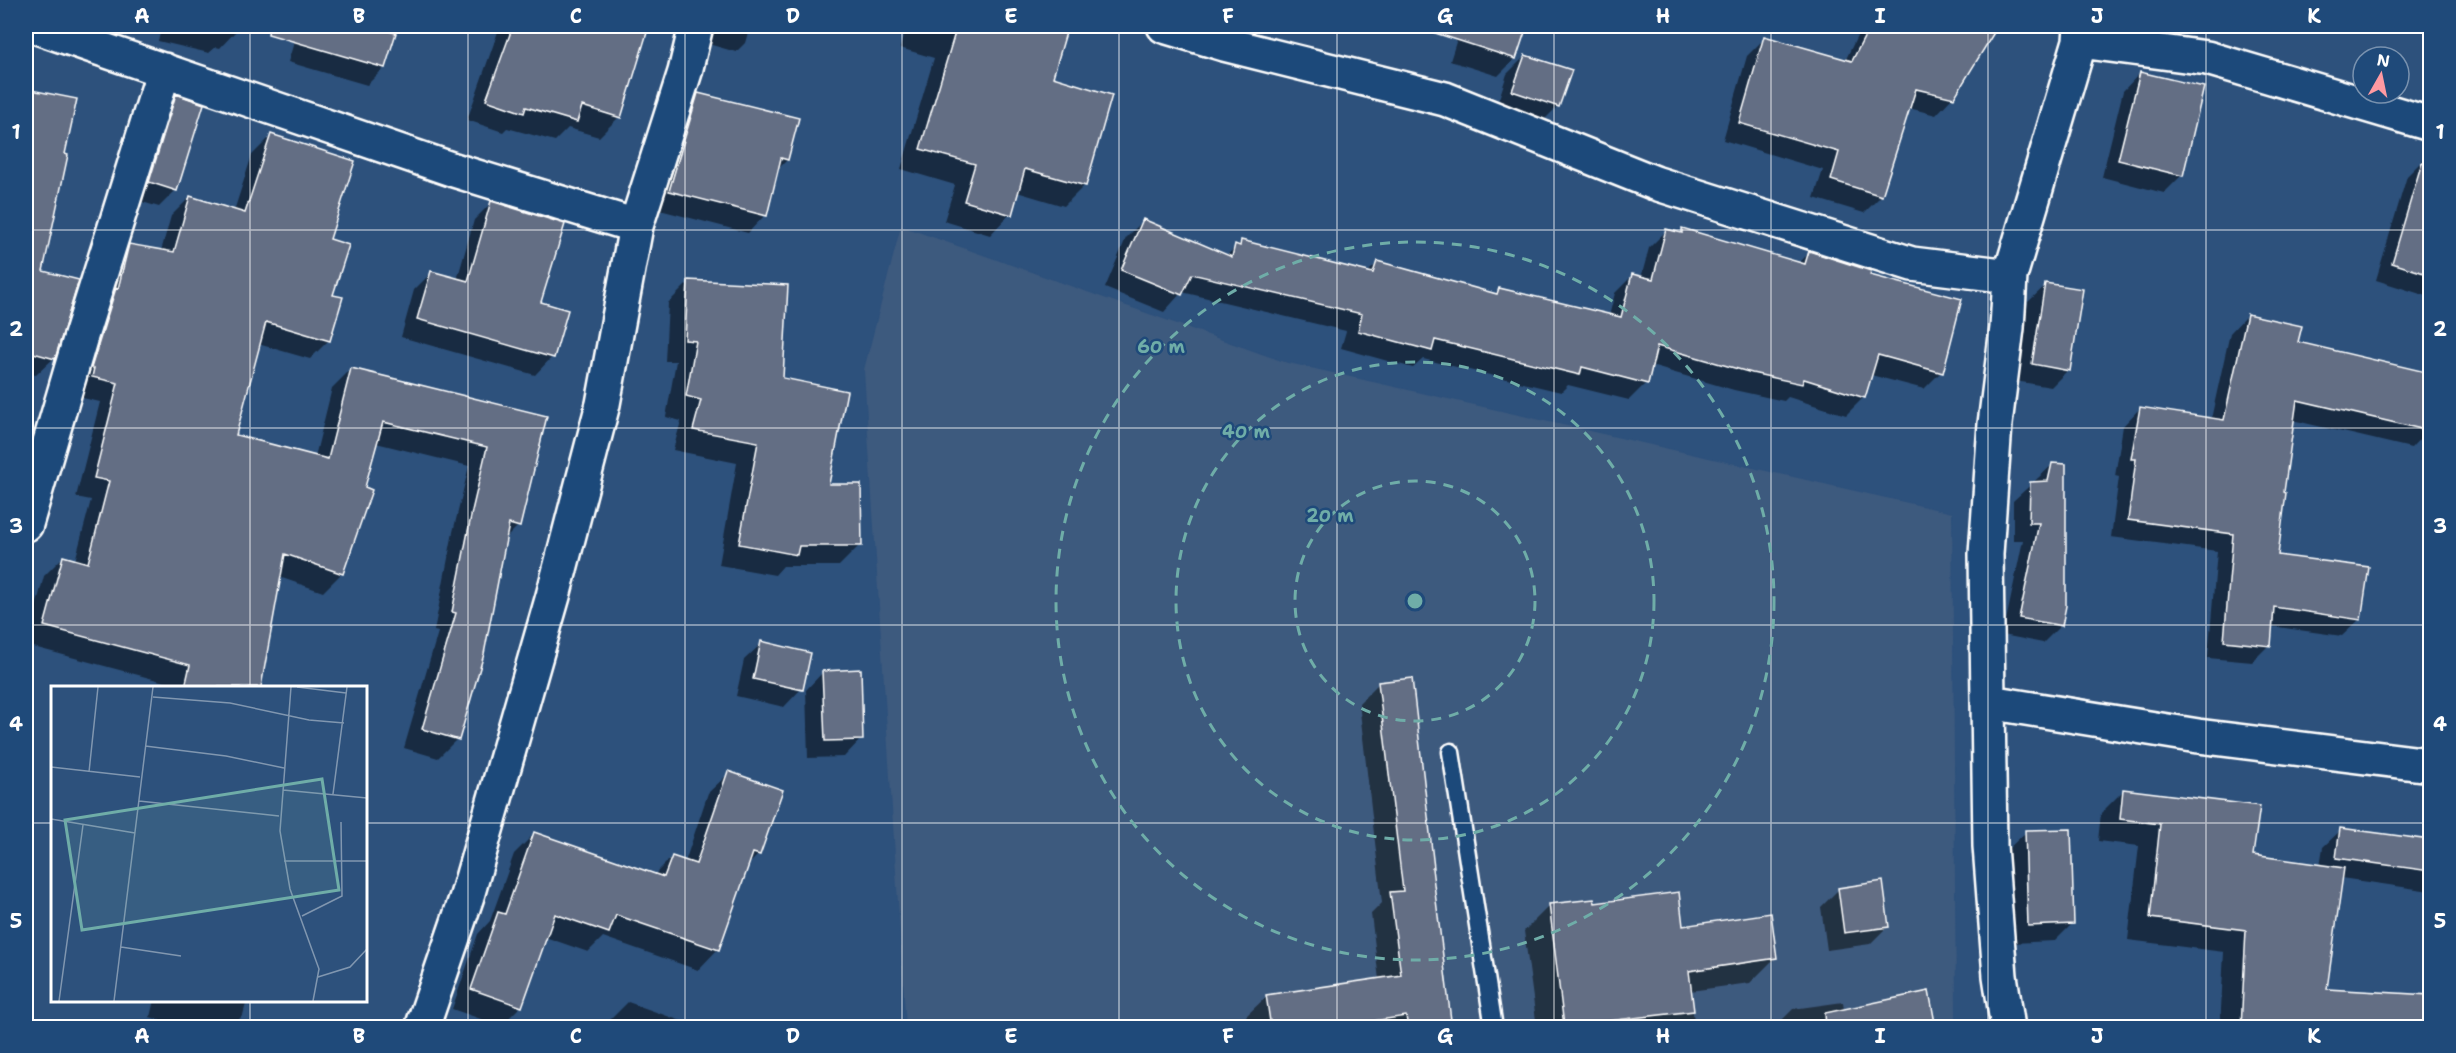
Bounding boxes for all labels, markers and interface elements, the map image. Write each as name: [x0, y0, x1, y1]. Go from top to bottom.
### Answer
text: A: [134, 3, 150, 29]
text: B: [353, 3, 365, 29]
text: C: [570, 3, 582, 29]
text: D: [786, 3, 800, 29]
text: E: [1004, 3, 1018, 29]
text: F: [1222, 3, 1234, 29]
text: G: [1437, 3, 1453, 29]
text: H: [1656, 3, 1670, 29]
text: I: [1874, 3, 1886, 29]
text: J: [2091, 3, 2104, 29]
text: K: [2307, 3, 2321, 29]
north arrow: [2351, 45, 2411, 105]
text: N: [2375, 49, 2391, 72]
text: 1: [11, 119, 21, 145]
text: 1: [2435, 119, 2445, 145]
text: 2: [9, 316, 23, 342]
text: 2: [2433, 316, 2447, 342]
text: 60 m: [1137, 335, 1185, 359]
text: 40 m: [1222, 420, 1270, 444]
text: 20 m: [1306, 504, 1354, 528]
text: 3: [9, 513, 23, 539]
text: 3: [2433, 513, 2447, 539]
centre of rings: [1405, 591, 1425, 611]
inset map: [51, 686, 368, 1002]
text: 4: [9, 711, 23, 737]
text: 4: [2433, 711, 2447, 737]
text: 5: [10, 908, 22, 934]
text: 5: [2434, 908, 2446, 934]
text: A: [134, 1023, 150, 1049]
text: B: [353, 1023, 365, 1049]
text: C: [570, 1023, 582, 1049]
text: D: [786, 1023, 800, 1049]
text: E: [1004, 1023, 1018, 1049]
text: F: [1222, 1023, 1234, 1049]
text: G: [1437, 1023, 1453, 1049]
text: H: [1656, 1023, 1670, 1049]
text: I: [1874, 1023, 1886, 1049]
text: J: [2091, 1023, 2104, 1049]
text: K: [2307, 1023, 2321, 1049]

